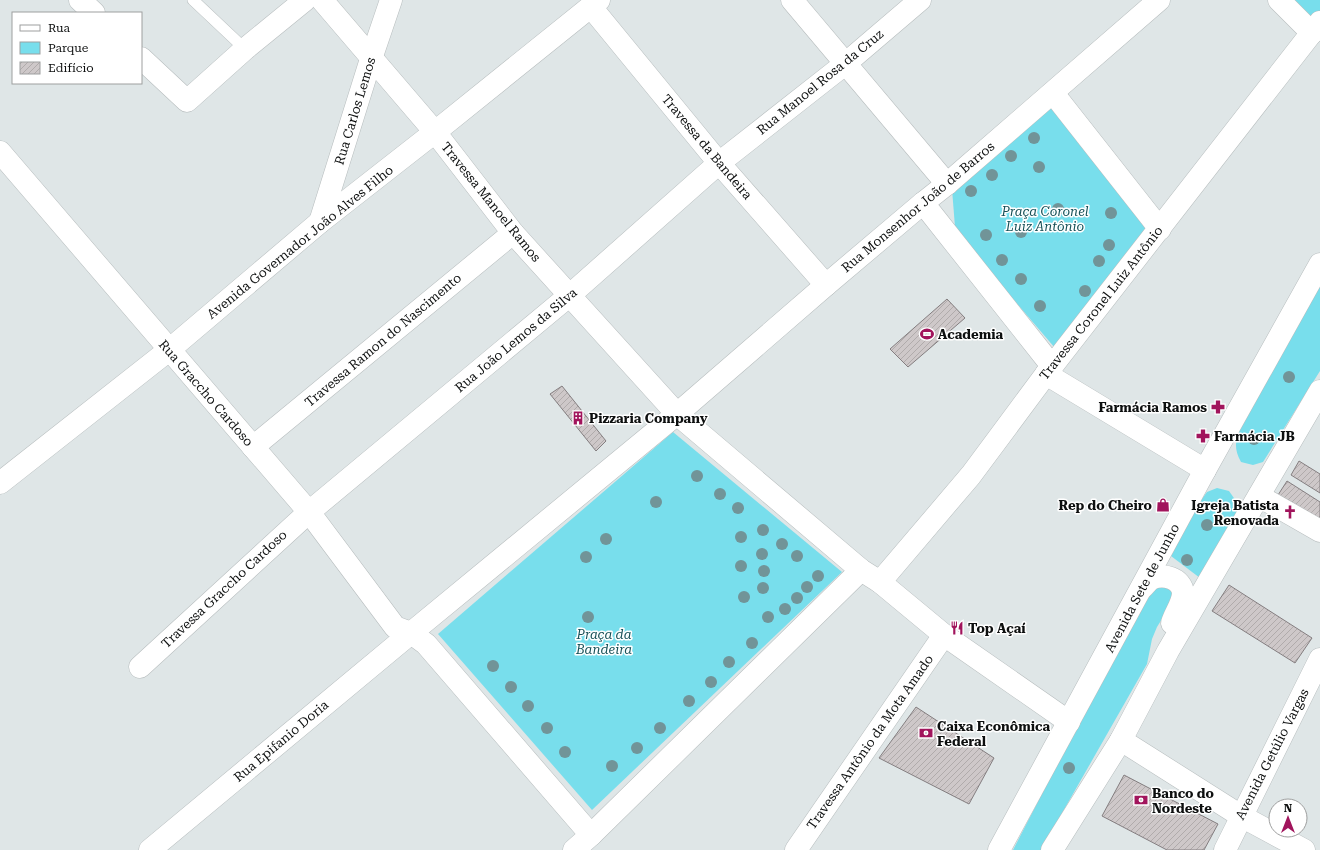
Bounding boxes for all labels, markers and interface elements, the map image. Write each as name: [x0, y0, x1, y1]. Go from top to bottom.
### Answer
legend: [12, 12, 142, 84]
text: Rua: [48, 21, 71, 35]
street label: Rua Manoel Rosa da Cruz: [754, 26, 886, 138]
text: Parque: [48, 41, 89, 55]
street label: Rua Carlos Lemos: [332, 55, 378, 167]
text: Edifício: [48, 61, 94, 75]
street label: Travessa da Bandeira: [659, 92, 755, 202]
street label: Travessa Manoel Ramos: [438, 139, 544, 265]
street label: Rua Monsenhor João de Barros: [839, 139, 997, 275]
street label: Avenida Governador João Alves Filho: [204, 162, 396, 322]
park label: Praça Coronel Luiz Antônio: [1000, 204, 1089, 234]
street label: Travessa Coronel Luiz Antônio: [1036, 223, 1166, 383]
street label: Travessa Ramon do Nascimento: [302, 270, 464, 410]
street label: Rua João Lemos da Silva: [452, 285, 580, 395]
sports icon: Academia: [919, 326, 935, 342]
place label: Academia: [938, 327, 1004, 342]
street label: Rua Graccho Cardoso: [156, 337, 256, 449]
pharmacy icon: Farmácia Ramos: [1210, 399, 1226, 415]
place label: Farmácia Ramos: [1098, 400, 1207, 415]
building icon: Pizzaria Company: [570, 410, 586, 426]
place label: Pizzaria Company: [589, 411, 708, 426]
pharmacy icon: Farmácia JB: [1195, 428, 1211, 444]
place label: Farmácia JB: [1214, 429, 1295, 444]
shop icon: Rep do Cheiro: [1155, 497, 1171, 513]
place label: Rep do Cheiro: [1058, 498, 1152, 513]
place label: Igreja Batista Renovada: [1191, 498, 1279, 528]
church icon: Igreja Batista Renovada: [1282, 504, 1298, 520]
street label: Avenida Sete de Junho: [1102, 521, 1182, 655]
street label: Travessa Graccho Cardoso: [158, 527, 290, 651]
restaurant icon: Top Açaí: [949, 620, 965, 636]
place label: Top Açaí: [968, 621, 1026, 636]
park label: Praça da Bandeira: [575, 627, 632, 657]
street label: Travessa Antônio da Mota Amado: [804, 652, 936, 832]
street label: Avenida Getúlio Vargas: [1232, 686, 1312, 822]
street label: Rua Epifanio Doria: [231, 697, 331, 785]
place label: Caixa Econômica Federal: [937, 719, 1051, 749]
bank icon: Caixa Econômica Federal: [918, 725, 934, 741]
place label: Banco do Nordeste: [1152, 786, 1214, 816]
bank icon: Banco do Nordeste: [1133, 792, 1149, 808]
north arrow: [1268, 798, 1308, 838]
text: N: [1284, 802, 1293, 815]

